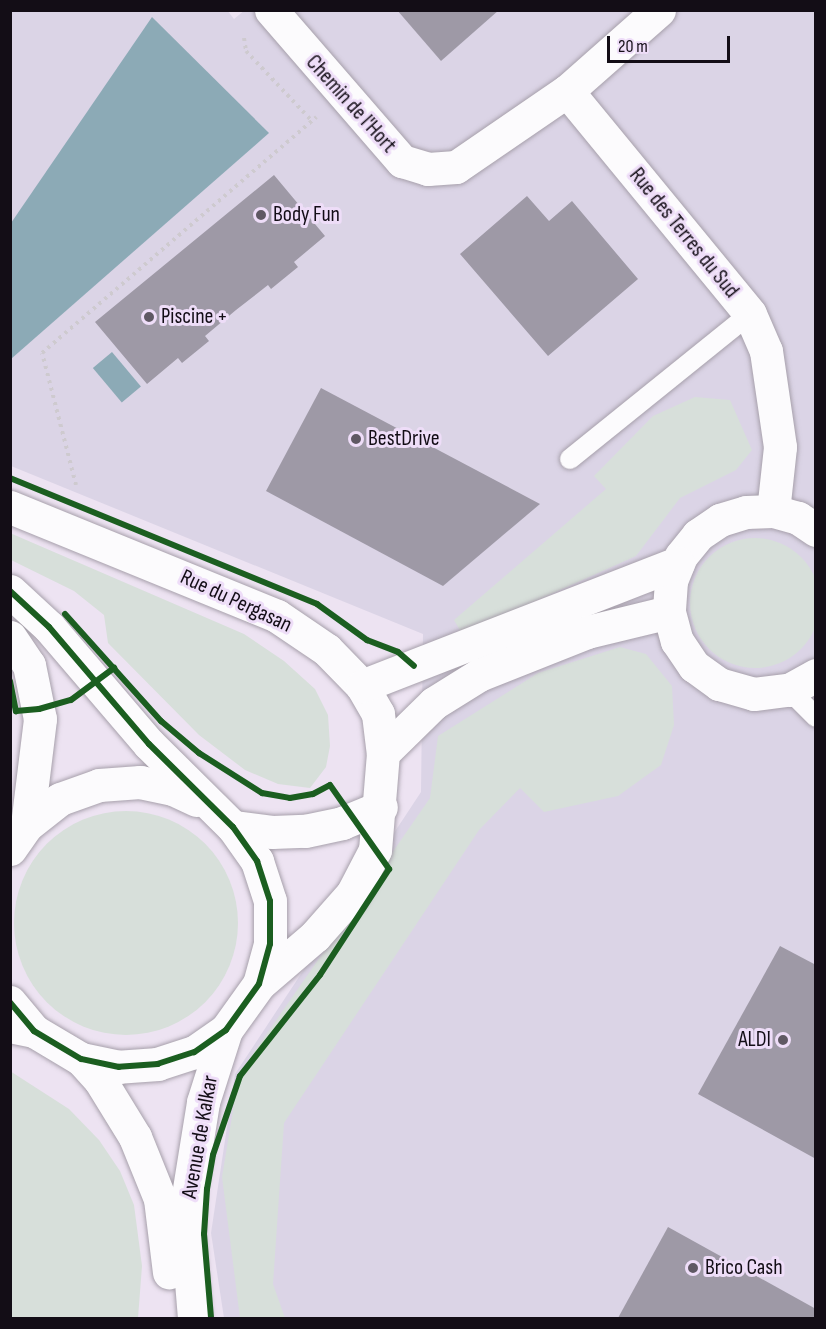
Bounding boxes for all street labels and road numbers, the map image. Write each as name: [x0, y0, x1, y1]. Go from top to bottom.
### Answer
street label: Chemin de l'Hort: [300, 50, 402, 158]
street label: Rue des Terres du Sud: [624, 163, 744, 303]
street label: Rue du Pergasan: [176, 564, 296, 638]
street label: Avenue de Kalkar: [176, 1073, 224, 1201]

